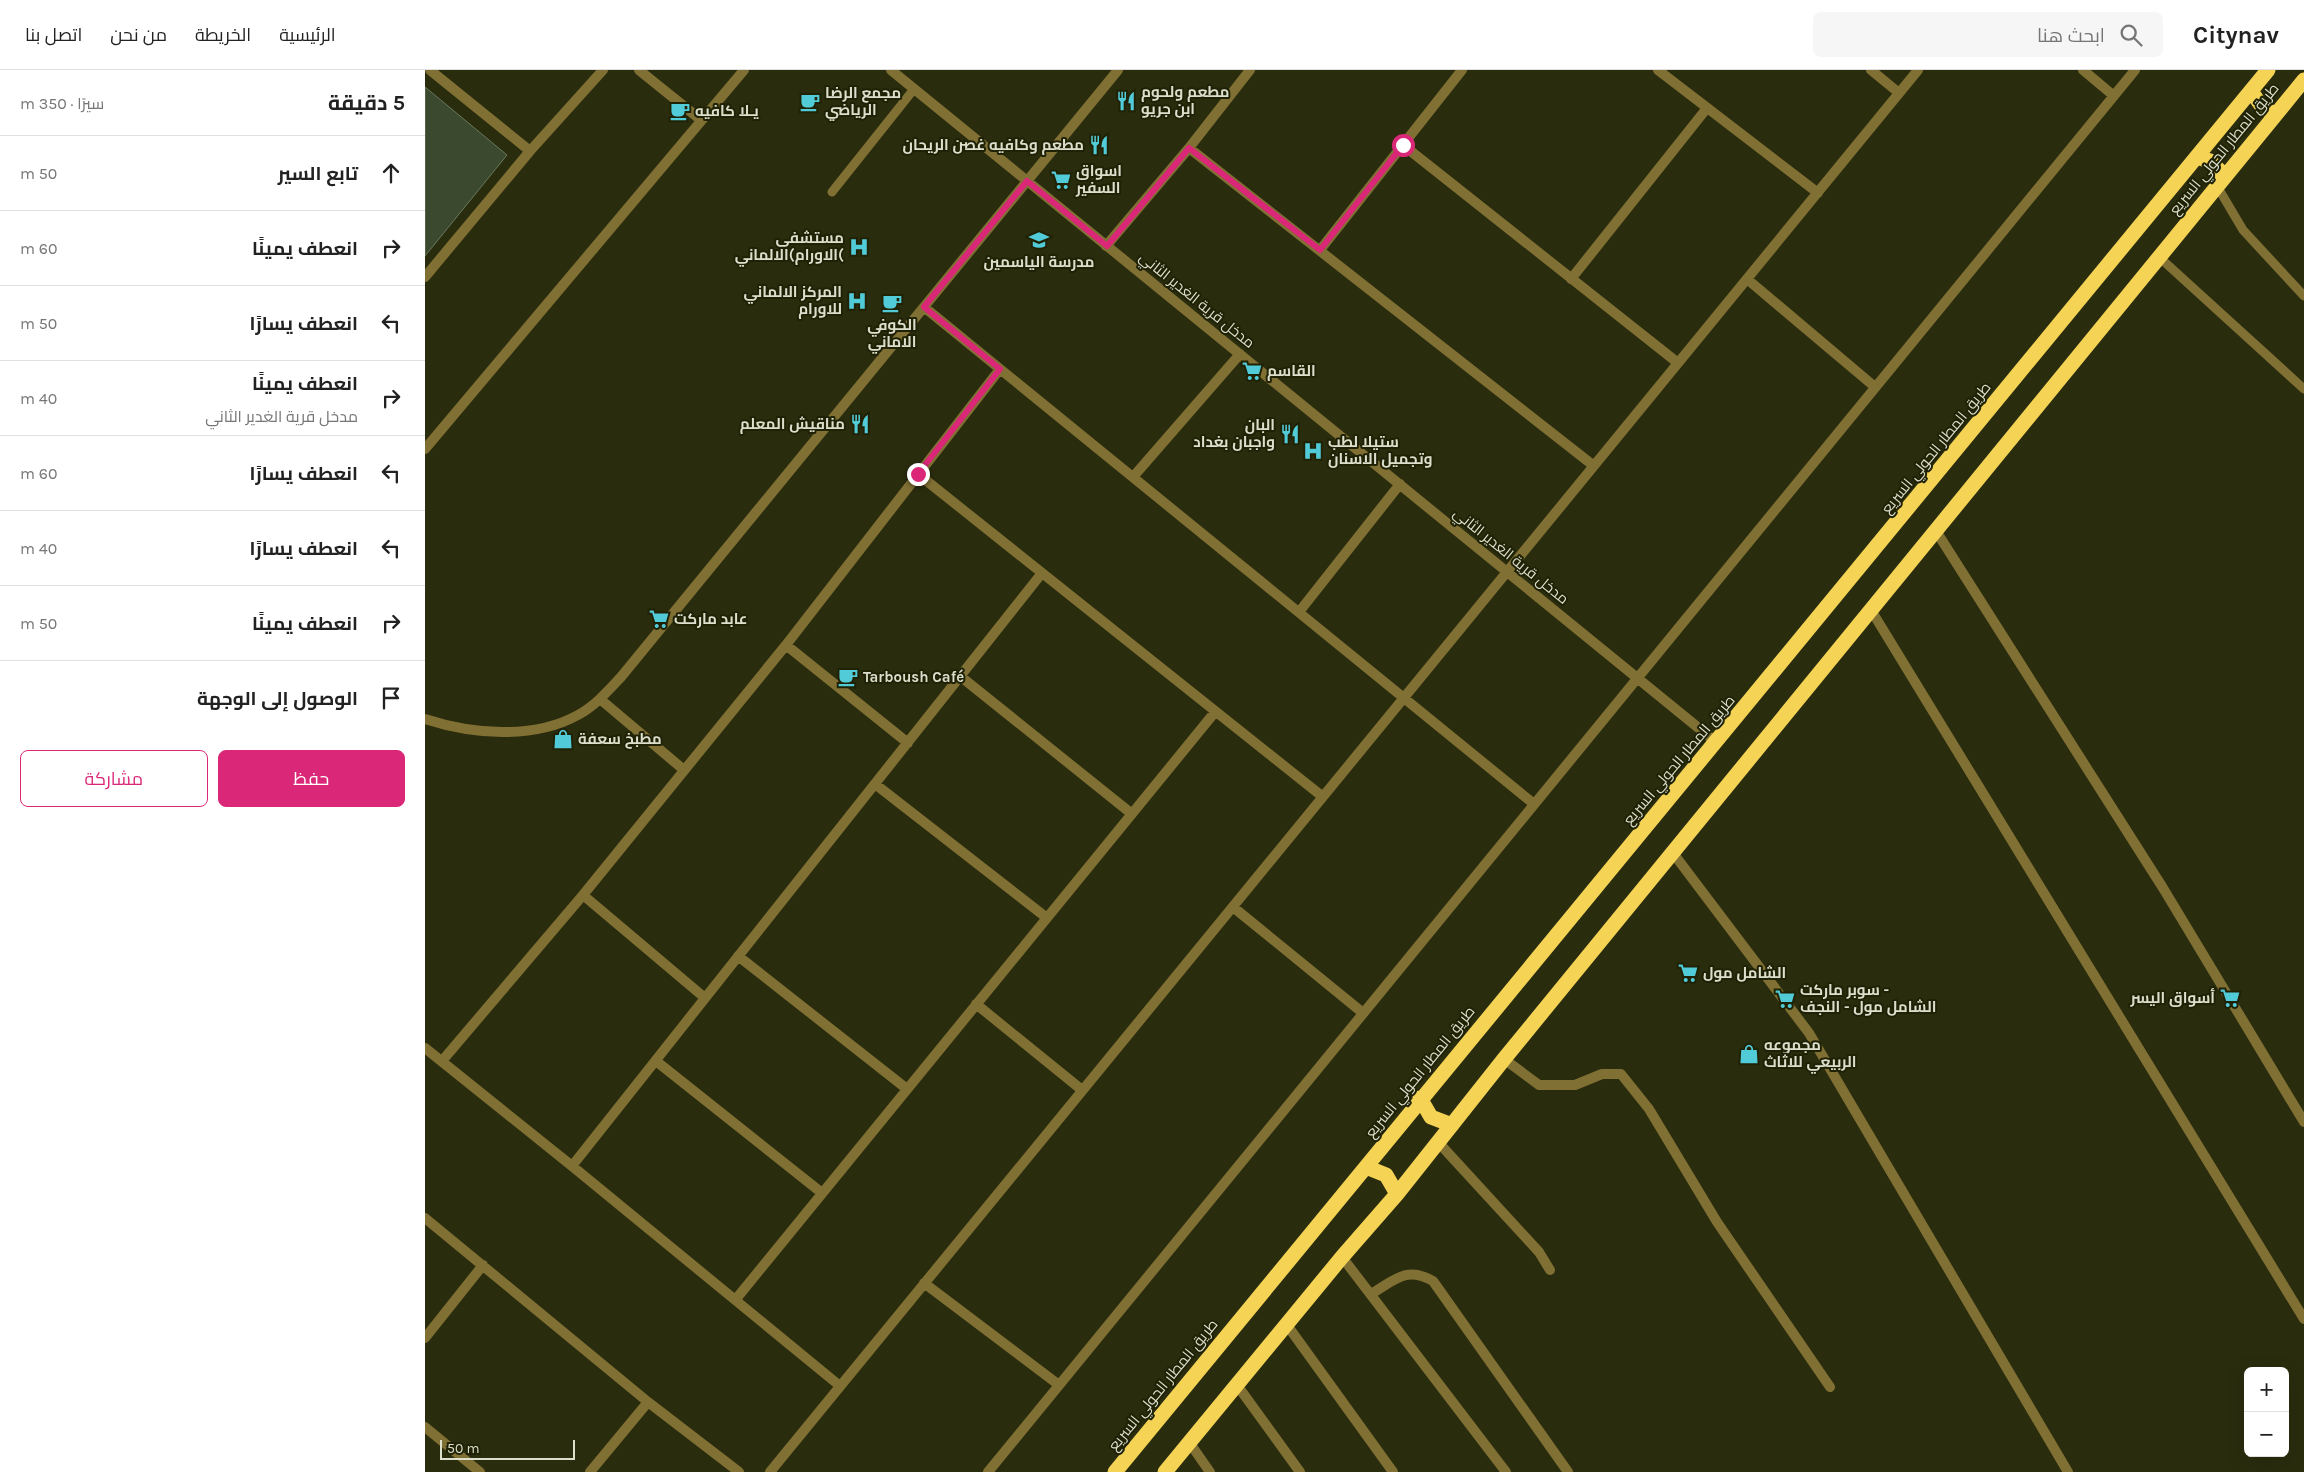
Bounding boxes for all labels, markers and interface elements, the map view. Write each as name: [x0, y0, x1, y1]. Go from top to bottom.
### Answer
search box: [1813, 12, 2163, 57]
icon: search: [2117, 21, 2145, 49]
text: Citynav: [2193, 21, 2279, 49]
text: اتصل بنا: [25, 24, 82, 46]
text: من نحن: [110, 24, 167, 46]
text: الخريطة: [195, 24, 251, 46]
text: الرئيسية: [279, 24, 336, 46]
text: ابحث هنا: [2037, 25, 2105, 47]
street label: طريق المطار الحولي السريع: [2165, 80, 2285, 220]
place label: مطعم ولحوم ابن جريو: [1141, 83, 1229, 118]
place label: مجمع الرضا الرياضي: [825, 84, 901, 121]
restaurant icon: مطعم ولحوم ابن جريو: [1115, 90, 1137, 112]
text: 5 دقيقة: [328, 91, 405, 115]
cafe icon: مجمع الرضا الرياضي: [799, 91, 821, 113]
text: سيرًا · 350 m: [20, 94, 104, 113]
cafe icon: يـلا كافيه: [669, 100, 691, 122]
place label: يـلا كافيه: [695, 102, 759, 120]
restaurant icon: مطعم وكافيه غصن الريحان: [1088, 134, 1110, 156]
route start: [1392, 134, 1415, 157]
place label: مطعم وكافيه غصن الريحان: [903, 136, 1084, 155]
icon: ahead: [377, 159, 405, 187]
place label: اسواق السفير: [1075, 162, 1122, 197]
text: تابع السير: [278, 163, 358, 185]
text: 50 m: [20, 164, 57, 183]
supermarket icon: اسواق السفير: [1050, 169, 1072, 191]
place label: مستشفى الاورام)الالماني(: [735, 229, 844, 267]
school or university icon: مدرسة الياسمين: [1028, 229, 1050, 251]
icon: right: [377, 234, 405, 262]
hospital icon: مستشفى الاورام)الالماني(: [848, 236, 870, 258]
text: انعطف يمينًا: [252, 238, 358, 260]
text: 60 m: [20, 239, 57, 258]
street label: مدخل قرية الغدير الثاني: [1134, 248, 1258, 354]
place label: مدرسة الياسمين: [983, 253, 1095, 271]
place label: المركز الالماني للاورام: [744, 283, 842, 319]
hospital icon: المركز الالماني للاورام: [846, 290, 868, 312]
cafe icon: الكوفي الاماني: [881, 292, 903, 314]
icon: left: [377, 309, 405, 337]
text: انعطف يسارًا: [250, 313, 358, 335]
text: 50 m: [20, 314, 57, 333]
place label: الكوفي الاماني: [867, 316, 917, 354]
supermarket icon: القاسم: [1241, 360, 1263, 382]
place label: القاسم: [1267, 362, 1316, 381]
text: انعطف يمينًا: [252, 373, 358, 395]
street label: طريق المطار الحولي السريع: [1877, 379, 1997, 519]
icon: right: [377, 384, 405, 412]
text: 40 m: [20, 389, 57, 408]
text: مدخل قرية الغدير الثاني: [205, 407, 358, 426]
restaurant icon: مناقيش المعلم: [849, 413, 871, 435]
place label: مناقيش المعلم: [740, 415, 845, 434]
place label: البان واجبان بغداد: [1193, 416, 1275, 451]
restaurant icon: البان واجبان بغداد: [1279, 423, 1301, 445]
place label: ستيلا لطب وتجميل الاسنان: [1328, 433, 1433, 468]
hospital icon: ستيلا لطب وتجميل الاسنان: [1302, 440, 1324, 462]
icon: left: [377, 459, 405, 487]
text: انعطف يسارًا: [250, 463, 358, 485]
route end: [907, 463, 930, 486]
text: 60 m: [20, 464, 57, 483]
street label: مدخل قرية الغدير الثاني: [1448, 504, 1572, 610]
icon: left: [377, 534, 405, 562]
text: انعطف يسارًا: [250, 538, 358, 560]
text: 40 m: [20, 539, 57, 558]
supermarket icon: عابد ماركت: [648, 608, 670, 630]
icon: right: [377, 609, 405, 637]
place label: عابد ماركت: [674, 610, 747, 628]
text: انعطف يمينًا: [252, 613, 358, 635]
text: 50 m: [20, 614, 57, 633]
cafe icon: Tarboush Café: [837, 666, 859, 688]
place label: Tarboush Café: [863, 668, 964, 686]
icon: arrive: [377, 684, 405, 712]
text: الوصول إلى الوجهة: [197, 688, 358, 710]
street label: طريق المطار الحولي السريع: [1619, 691, 1741, 831]
shop icon: مطبخ سعفة: [552, 728, 574, 750]
place label: مطبخ سعفة: [578, 730, 662, 749]
button: مشاركة: [20, 750, 208, 807]
button: حفظ: [218, 750, 405, 807]
supermarket icon: الشامل مول: [1677, 962, 1699, 984]
place label: الشامل مول: [1703, 964, 1786, 982]
place label: سوبر ماركت - الشامل مول - النجف: [1800, 981, 1936, 1016]
supermarket icon: أسواق اليسر: [2219, 987, 2241, 1009]
supermarket icon: سوبر ماركت - الشامل مول - النجف: [1774, 988, 1796, 1010]
place label: أسواق اليسر: [2129, 988, 2215, 1007]
street label: طريق المطار الحولي السريع: [1361, 1003, 1481, 1143]
place label: مجموعه الربيعي للاثاث: [1764, 1036, 1856, 1074]
shop icon: مجموعه الربيعي للاثاث: [1738, 1043, 1760, 1065]
street label: طريق المطار الحولي السريع: [1104, 1316, 1224, 1456]
map controls: [2244, 1367, 2289, 1457]
button: +: [2244, 1367, 2289, 1412]
button: −: [2244, 1412, 2289, 1457]
scale bar: [440, 1437, 575, 1460]
text: 50 m: [447, 1440, 480, 1457]

